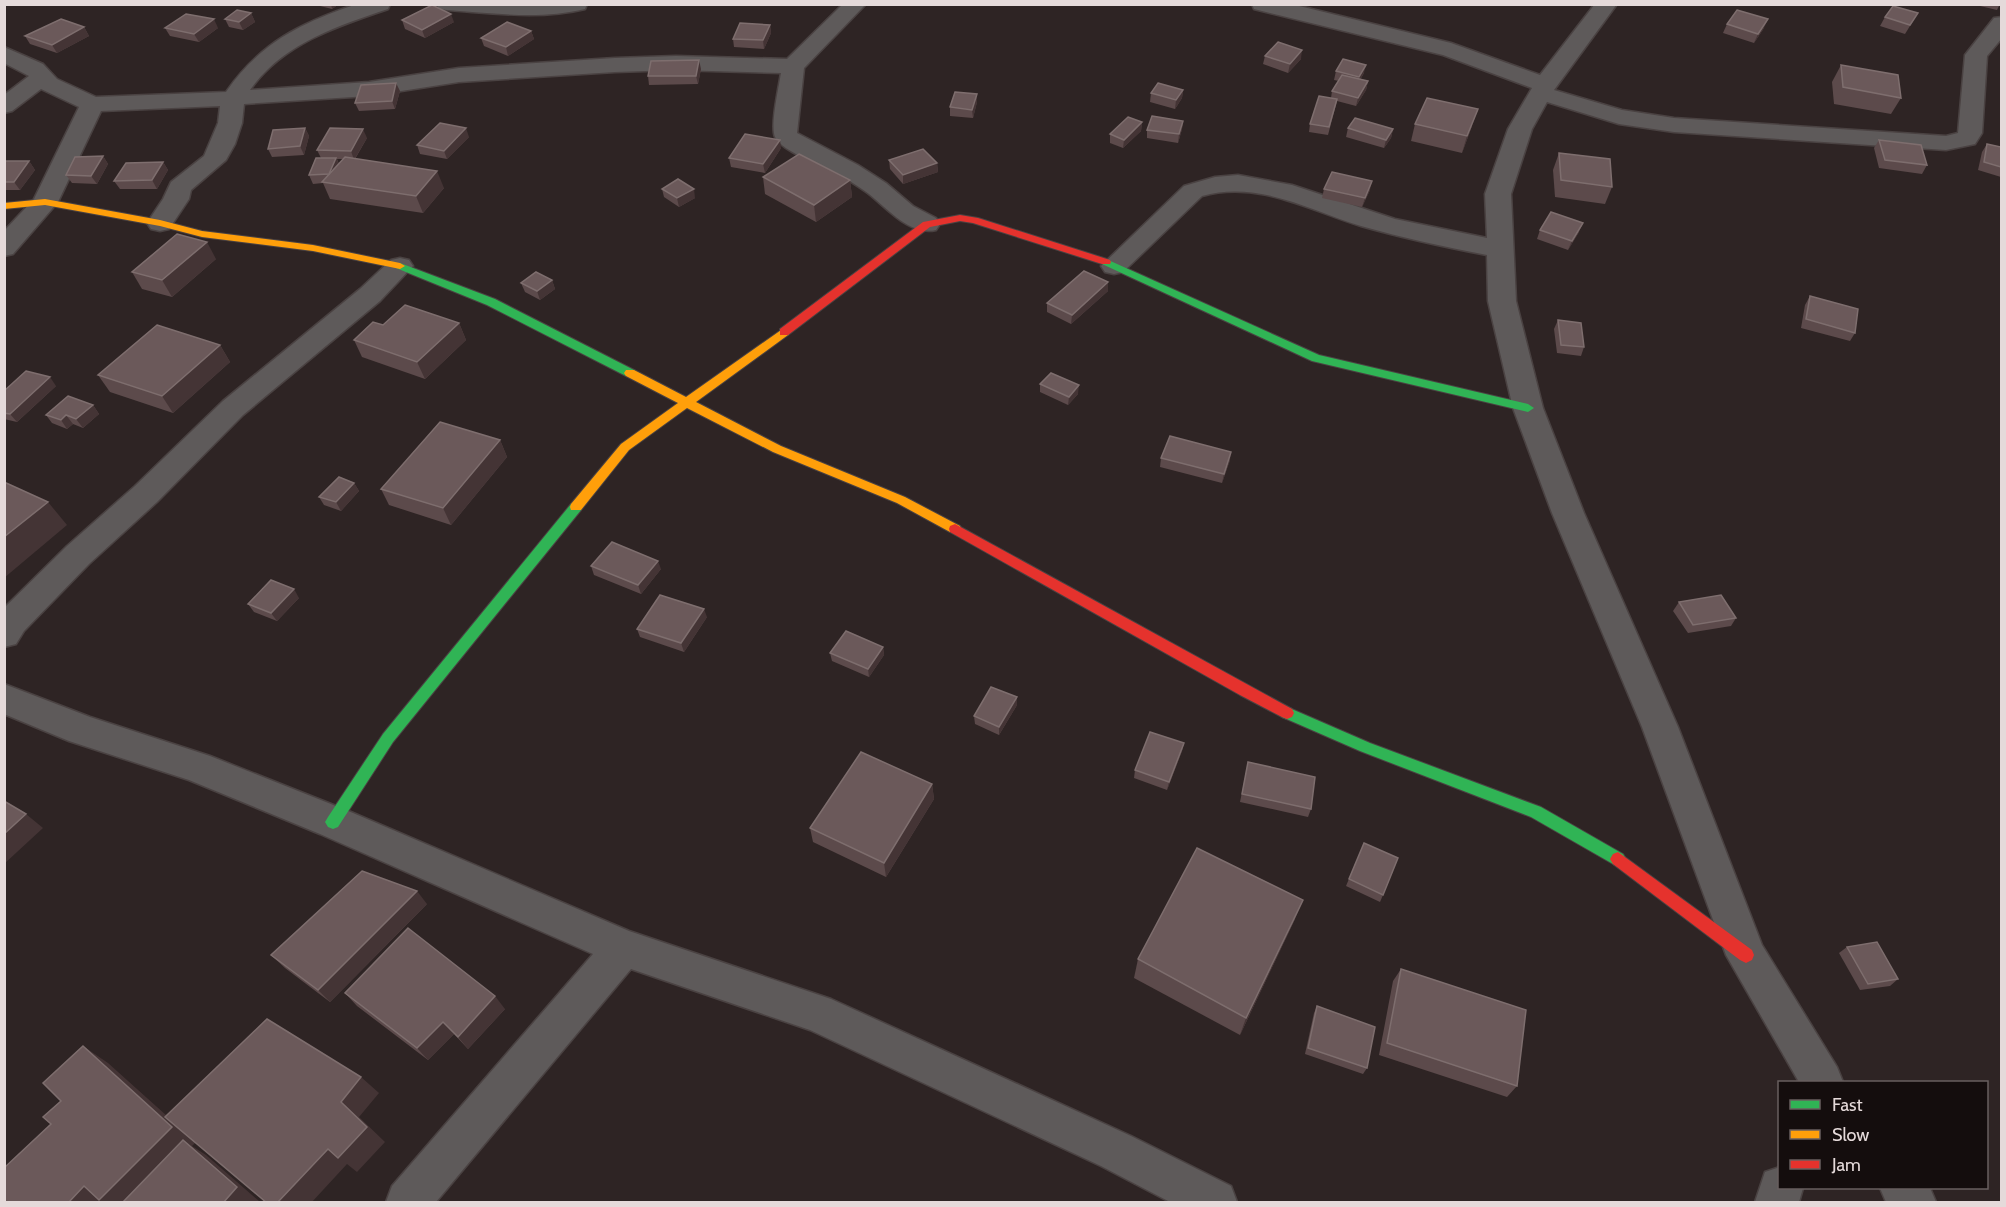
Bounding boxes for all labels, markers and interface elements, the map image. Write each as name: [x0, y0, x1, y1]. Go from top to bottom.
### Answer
legend: [1778, 1081, 1988, 1189]
text: Fast: [1832, 1094, 1863, 1116]
text: Slow: [1832, 1124, 1869, 1146]
text: Jam: [1831, 1154, 1861, 1176]

